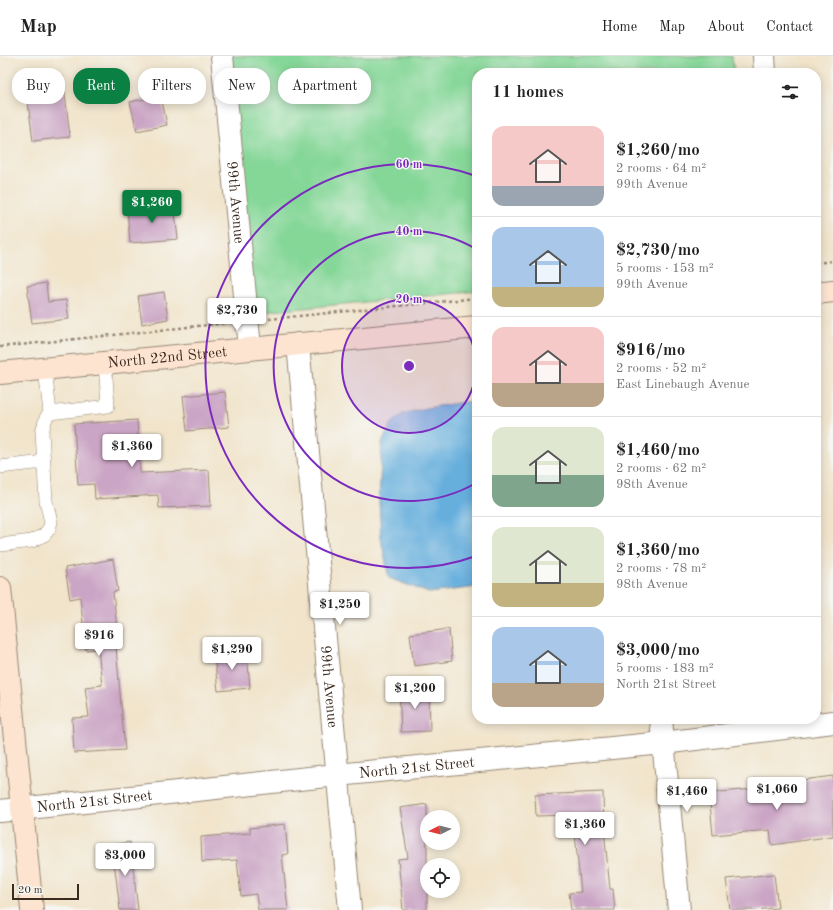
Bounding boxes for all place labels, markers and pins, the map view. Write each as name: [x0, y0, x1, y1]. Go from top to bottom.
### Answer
pin: $1,260: [119, 190, 185, 224]
pin: $2,730: [204, 298, 270, 332]
centre of rings: [402, 359, 416, 373]
pin: $1,360: [99, 434, 165, 468]
pin: $1,250: [307, 592, 373, 626]
pin: $916: [75, 623, 123, 657]
pin: $1,290: [199, 637, 265, 671]
pin: $1,200: [382, 676, 448, 710]
pin: $1,060: [744, 777, 810, 811]
pin: $1,460: [654, 779, 720, 813]
pin: $1,360: [552, 812, 618, 846]
pin: $3,000: [92, 843, 158, 877]

